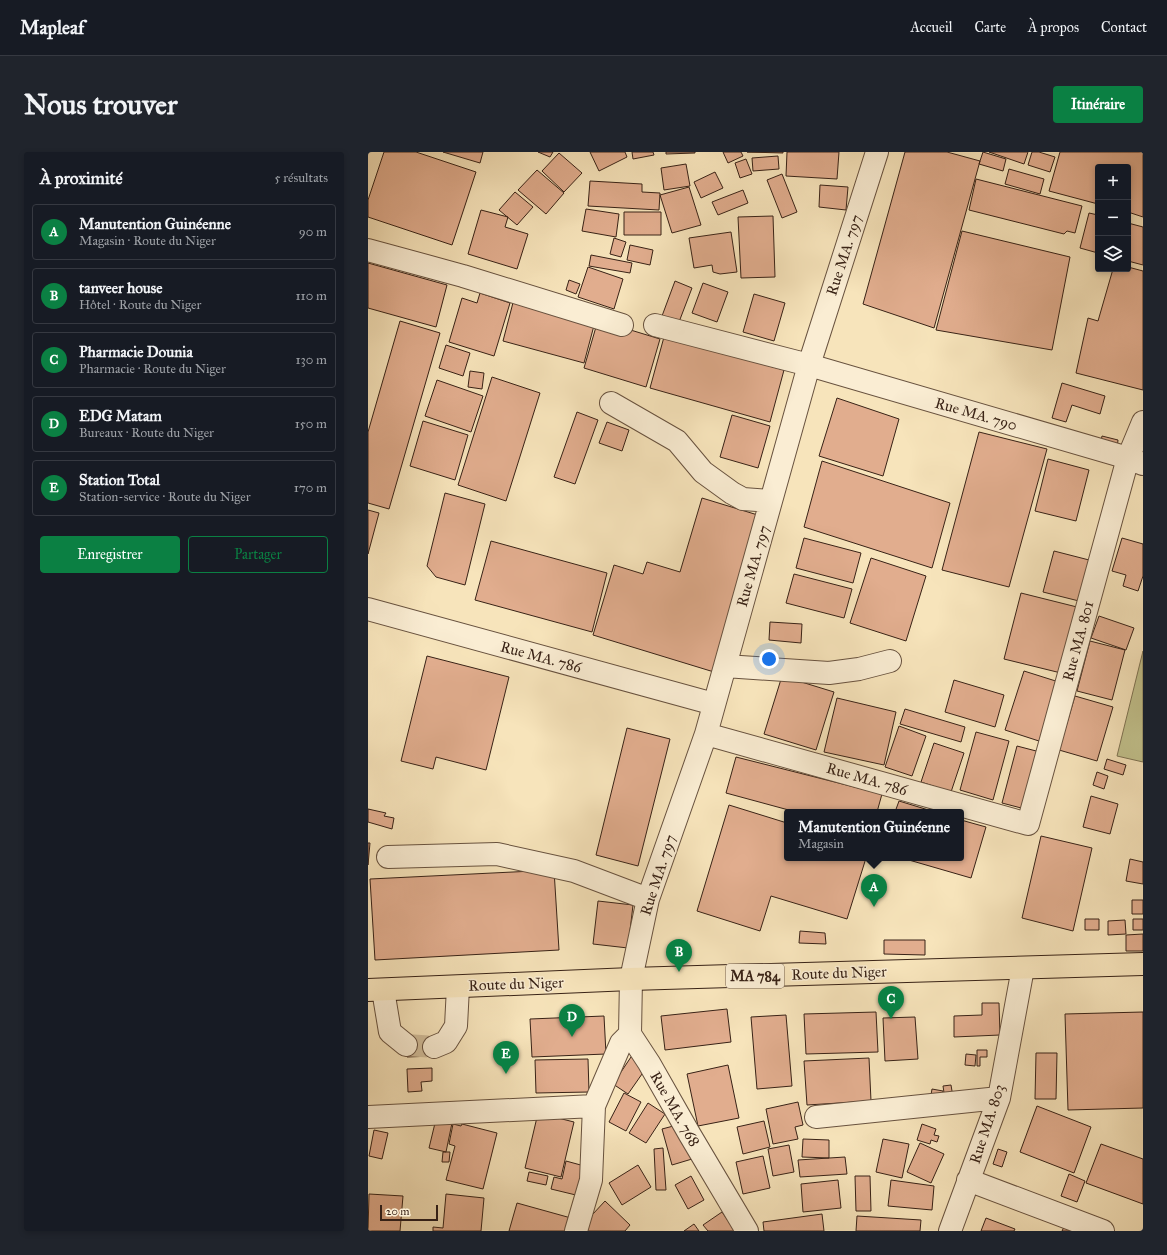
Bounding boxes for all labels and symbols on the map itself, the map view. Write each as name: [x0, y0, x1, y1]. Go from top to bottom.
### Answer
street label: Rue MA. 797: [822, 212, 866, 298]
street label: Rue MA. 790: [933, 394, 1019, 434]
street label: Rue MA. 797: [733, 523, 773, 609]
street label: Rue MA. 801: [1059, 599, 1097, 683]
street label: Rue MA. 786: [498, 638, 585, 677]
your location: [759, 649, 779, 669]
street label: Rue MA. 786: [824, 759, 911, 800]
street label: Rue MA. 797: [636, 832, 680, 918]
pin: A: [861, 874, 887, 907]
pin: B: [666, 939, 692, 972]
street label: Route du Niger: [791, 962, 887, 984]
road number: MA 784: [726, 964, 784, 988]
street label: Route du Niger: [468, 973, 564, 995]
pin: C: [878, 986, 904, 1019]
pin: D: [559, 1004, 585, 1037]
pin: E: [493, 1041, 519, 1074]
street label: Rue MA. 768: [646, 1068, 704, 1150]
street label: Rue MA. 803: [966, 1082, 1008, 1166]
scale bar: [380, 1203, 438, 1222]

